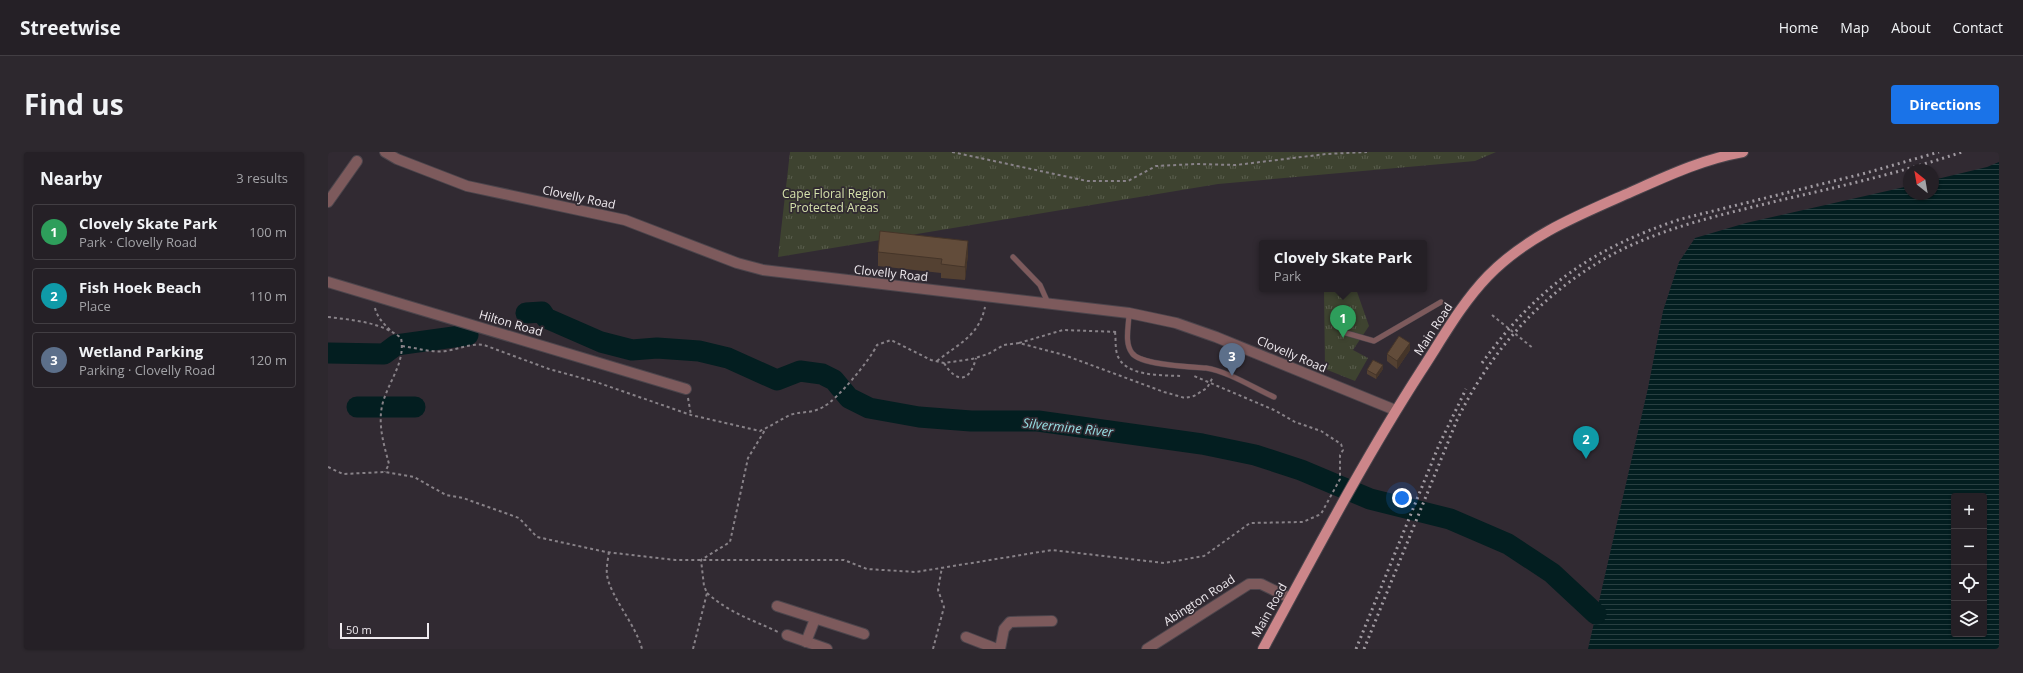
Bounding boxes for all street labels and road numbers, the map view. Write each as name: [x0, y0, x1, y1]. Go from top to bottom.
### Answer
street label: Clovelly Road: [541, 181, 617, 213]
street label: Clovelly Road: [853, 261, 929, 285]
street label: Main Road: [1410, 299, 1456, 359]
street label: Hilton Road: [477, 306, 545, 340]
street label: Clovelly Road: [1254, 332, 1330, 376]
street label: Abington Road: [1160, 570, 1238, 630]
street label: Main Road: [1247, 580, 1291, 640]

